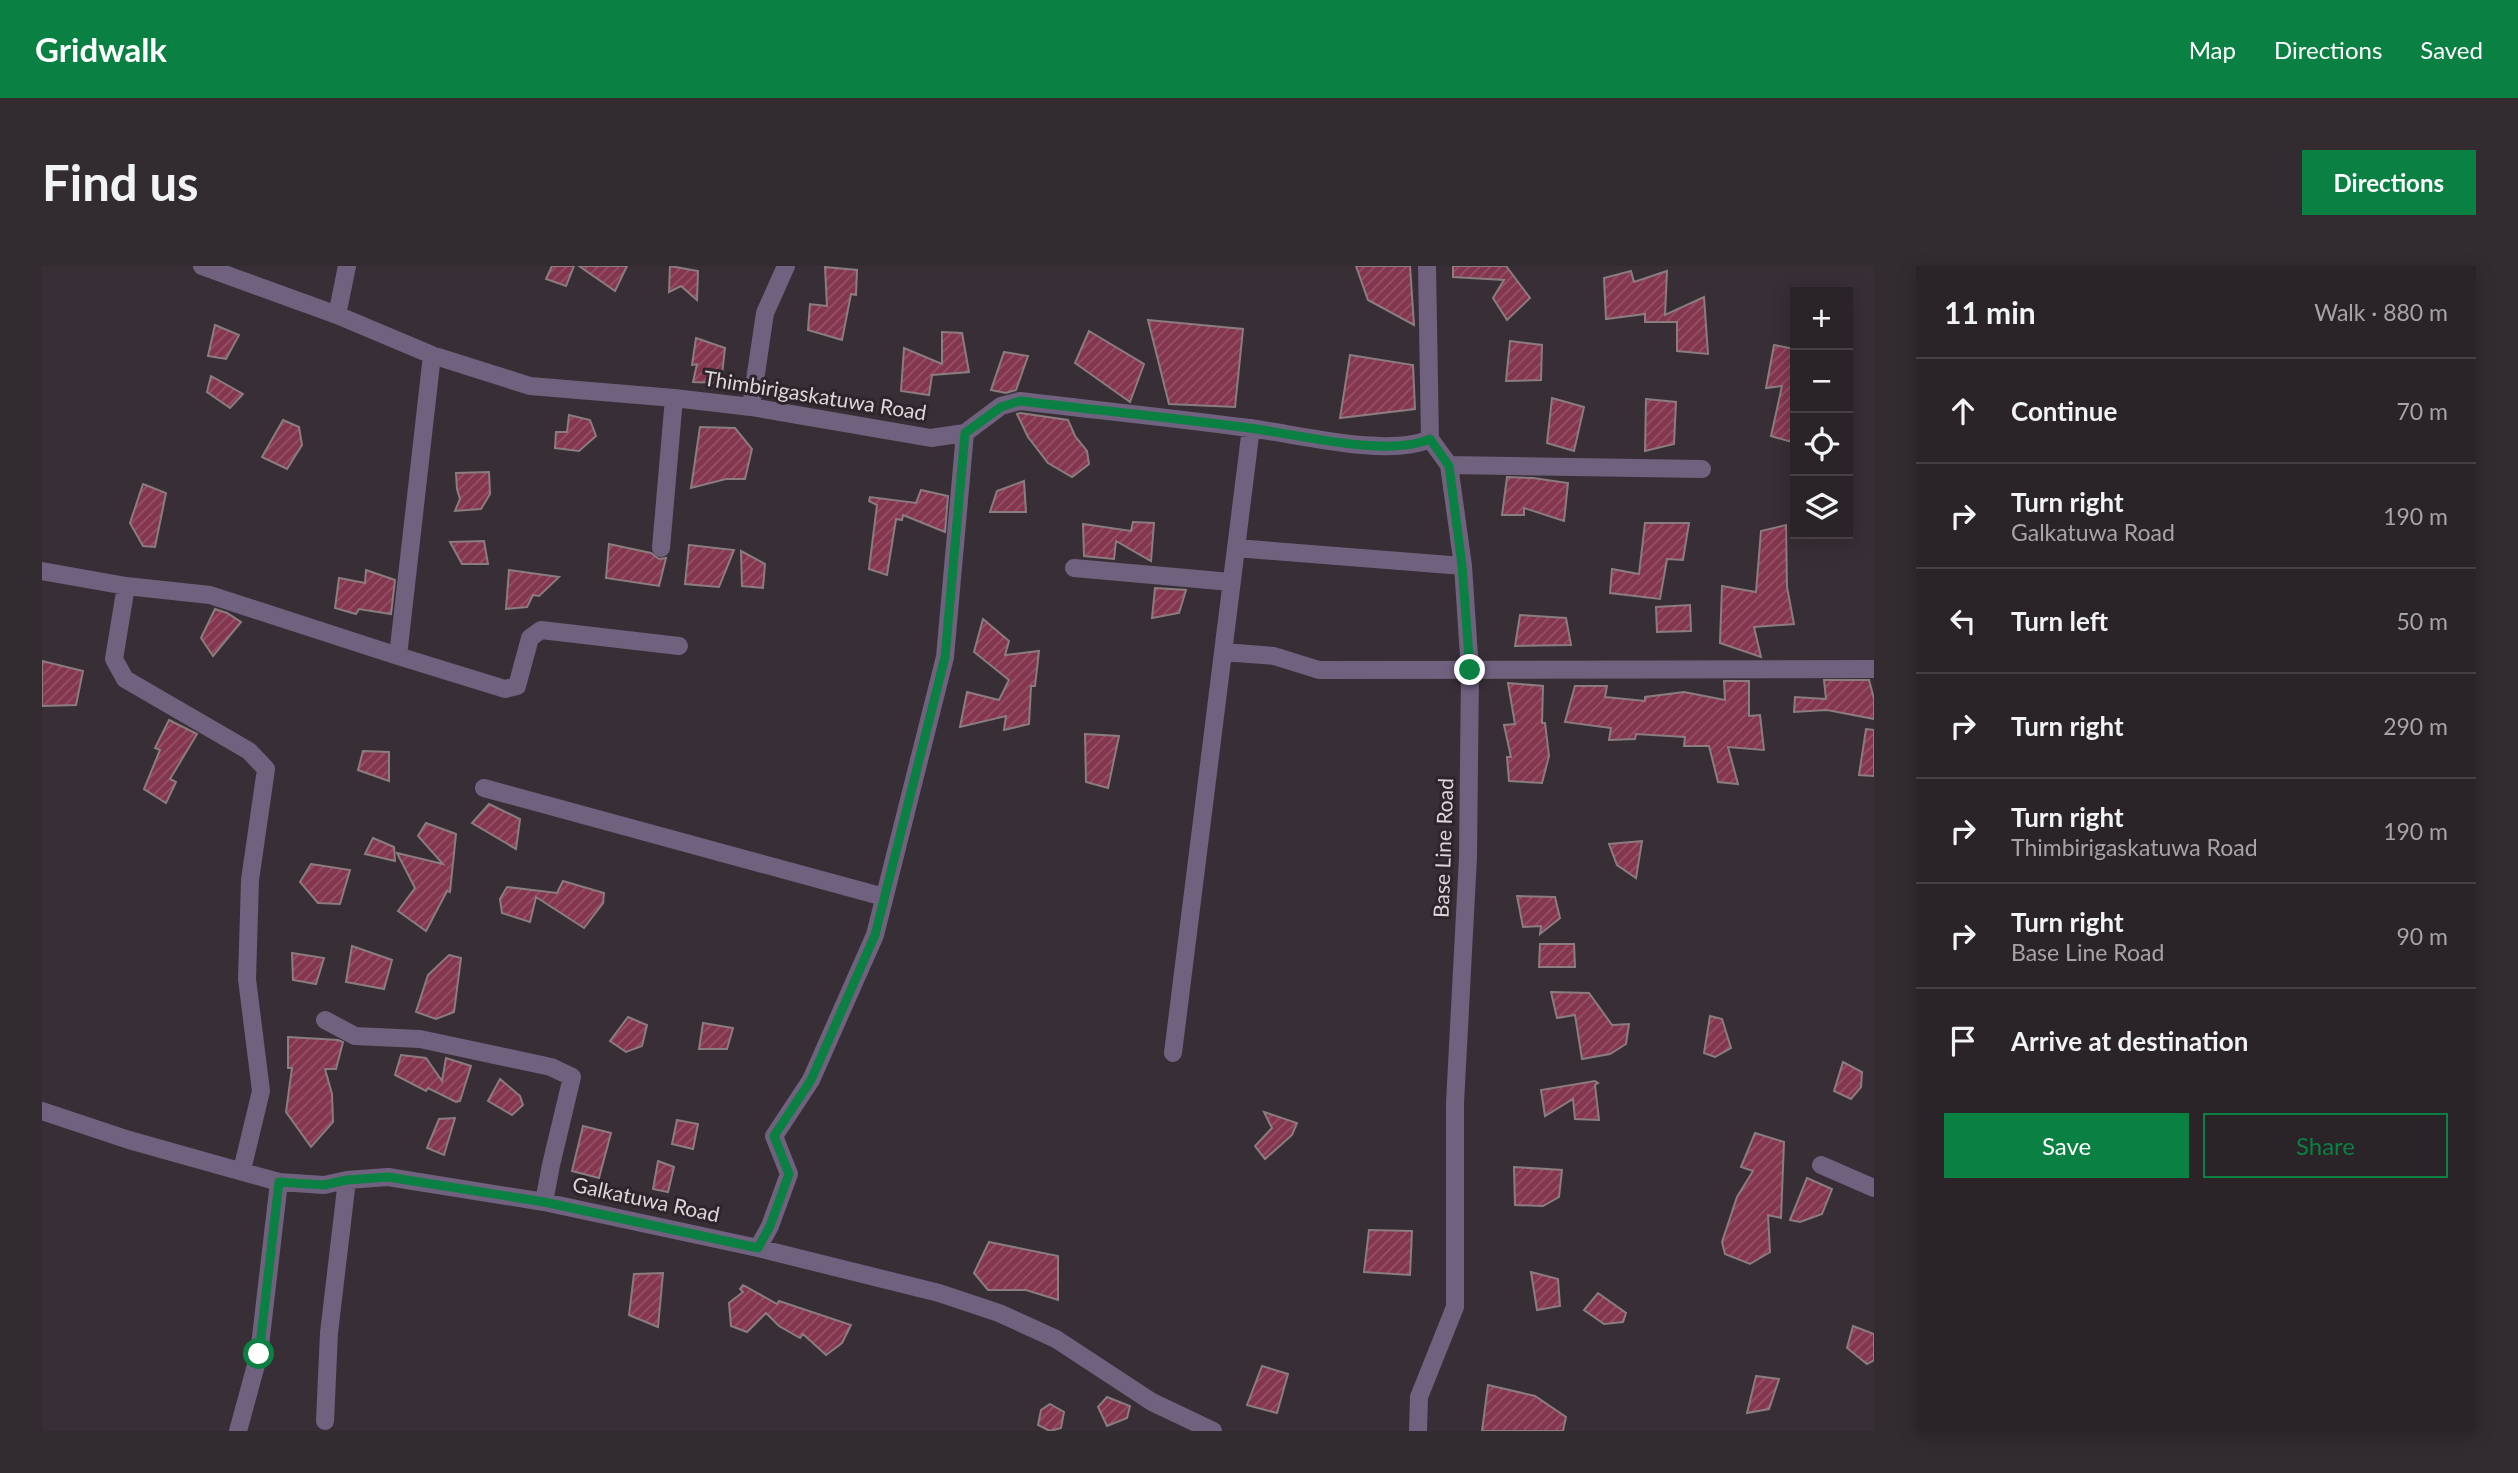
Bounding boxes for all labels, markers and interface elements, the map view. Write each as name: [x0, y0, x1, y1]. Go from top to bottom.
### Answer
text: Gridwalk: [35, 29, 167, 69]
text: Map: [2189, 35, 2236, 64]
text: Directions: [2274, 35, 2382, 64]
text: Saved: [2420, 35, 2483, 64]
button: Directions: [2302, 150, 2476, 215]
text: Find us: [42, 153, 199, 211]
map controls: [1790, 287, 1853, 539]
button: +: [1790, 287, 1853, 350]
text: 11 min: [1944, 294, 2036, 330]
text: Walk · 880 m: [2314, 298, 2448, 326]
button: −: [1790, 350, 1853, 413]
street label: Thimbirigaskatuwa Road: [702, 365, 928, 424]
icon: ahead: [1944, 392, 1982, 430]
text: Continue: [2011, 395, 2117, 427]
text: 70 m: [2397, 397, 2448, 425]
button: locate: [1790, 413, 1853, 476]
button: layers: [1790, 476, 1853, 539]
text: Turn right: [2011, 486, 2124, 518]
icon: right: [1944, 497, 1982, 535]
text: 190 m: [2383, 502, 2448, 530]
text: Galkatuwa Road: [2011, 518, 2175, 546]
icon: left: [1944, 602, 1982, 640]
text: Turn left: [2011, 605, 2108, 637]
text: 50 m: [2397, 607, 2448, 635]
route end: [1454, 654, 1485, 685]
icon: right: [1944, 707, 1982, 745]
text: Turn right: [2011, 710, 2124, 742]
text: 290 m: [2383, 712, 2448, 740]
street label: Base Line Road: [1428, 778, 1457, 918]
text: Turn right: [2011, 801, 2124, 833]
icon: right: [1944, 812, 1982, 850]
text: 190 m: [2383, 817, 2448, 845]
text: Thimbirigaskatuwa Road: [2011, 833, 2258, 861]
text: Turn right: [2011, 906, 2124, 938]
icon: right: [1944, 917, 1982, 955]
text: 90 m: [2397, 922, 2448, 950]
text: Base Line Road: [2011, 938, 2164, 966]
icon: arrive: [1944, 1022, 1982, 1060]
text: Arrive at destination: [2011, 1025, 2248, 1057]
button: Save: [1944, 1113, 2189, 1178]
button: Share: [2203, 1113, 2448, 1178]
street label: Galkatuwa Road: [571, 1171, 722, 1226]
route start: [243, 1338, 274, 1369]

